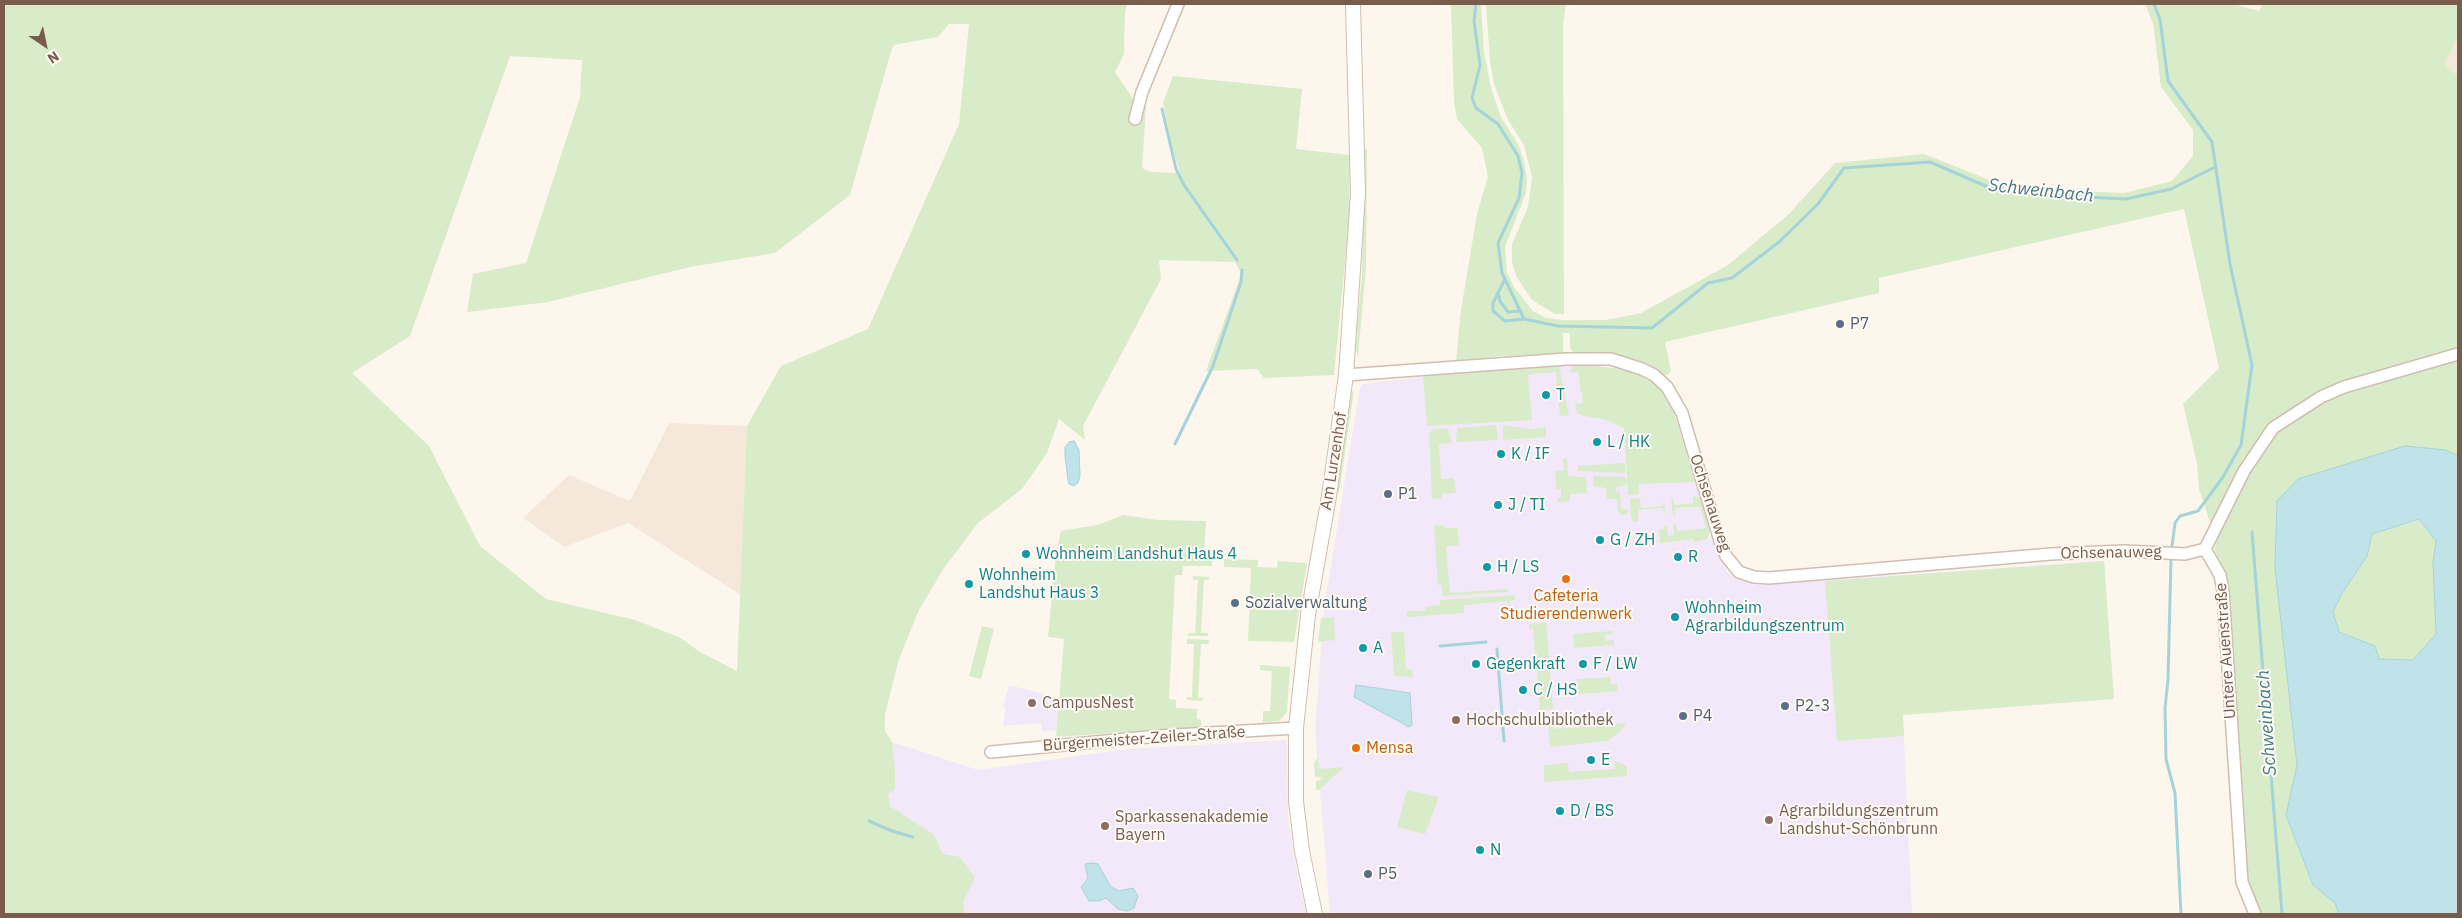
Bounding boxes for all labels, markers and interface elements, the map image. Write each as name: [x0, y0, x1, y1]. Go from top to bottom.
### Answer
north arrow: [20, 20, 70, 70]
text: N: [44, 47, 63, 68]
water label: Schweinbach: [1987, 175, 2095, 207]
place label: P7: [1850, 314, 1869, 334]
marker: P7: [1834, 318, 1846, 330]
place label: T: [1556, 385, 1565, 405]
marker: T: [1540, 389, 1552, 401]
street label: Am Lurzenhof: [1317, 411, 1351, 511]
place label: L / HK: [1607, 432, 1650, 452]
marker: L / HK: [1591, 436, 1603, 448]
place label: K / IF: [1511, 444, 1550, 464]
marker: K / IF: [1495, 448, 1507, 460]
street label: Ochsenauweg: [1685, 452, 1735, 554]
place label: P1: [1398, 484, 1417, 504]
marker: P1: [1382, 488, 1394, 500]
place label: J / TI: [1508, 495, 1545, 515]
marker: J / TI: [1492, 499, 1504, 511]
place label: G / ZH: [1610, 530, 1655, 550]
marker: G / ZH: [1594, 534, 1606, 546]
street label: Ochsenauweg: [2060, 543, 2162, 563]
place label: Wohnheim Landshut Haus 4: [1036, 544, 1237, 564]
place label: R: [1688, 547, 1698, 567]
marker: Wohnheim Landshut Haus 4: [1020, 548, 1032, 560]
marker: R: [1672, 551, 1684, 563]
place label: H / LS: [1497, 557, 1539, 577]
marker: H / LS: [1481, 561, 1493, 573]
place label: Wohnheim Landshut Haus 3: [979, 565, 1099, 603]
marker: Cafeteria Studierendenwerk: [1560, 573, 1572, 585]
marker: Wohnheim Landshut Haus 3: [963, 578, 975, 590]
street label: Untere Auenstraße: [2212, 582, 2240, 720]
place label: Cafeteria Studierendenwerk: [1500, 586, 1632, 624]
place label: Sozialverwaltung: [1245, 593, 1367, 613]
marker: Sozialverwaltung: [1229, 597, 1241, 609]
place label: Wohnheim Agrarbildungszentrum: [1685, 598, 1845, 636]
marker: Wohnheim Agrarbildungszentrum: [1669, 611, 1681, 623]
place label: A: [1373, 638, 1383, 658]
marker: A: [1357, 642, 1369, 654]
place label: Gegenkraft: [1486, 654, 1566, 674]
place label: F / LW: [1593, 654, 1637, 674]
marker: Gegenkraft: [1470, 658, 1482, 670]
marker: F / LW: [1577, 658, 1589, 670]
water label: Schweinbach: [2253, 669, 2281, 777]
place label: C / HS: [1533, 680, 1577, 700]
marker: C / HS: [1517, 684, 1529, 696]
place label: CampusNest: [1042, 693, 1134, 713]
place label: P2-3: [1795, 696, 1830, 716]
marker: CampusNest: [1026, 697, 1038, 709]
marker: P2-3: [1779, 700, 1791, 712]
place label: P4: [1693, 706, 1712, 726]
place label: Hochschulbibliothek: [1466, 710, 1614, 730]
marker: P4: [1677, 710, 1689, 722]
marker: Hochschulbibliothek: [1450, 714, 1462, 726]
street label: Bürgermeister-Zeiler-Straße: [1042, 722, 1246, 756]
place label: Mensa: [1366, 738, 1413, 758]
marker: Mensa: [1350, 742, 1362, 754]
place label: E: [1601, 750, 1610, 770]
marker: E: [1585, 754, 1597, 766]
place label: D / BS: [1570, 801, 1614, 821]
place label: Agrarbildungszentrum Landshut-Schönbrunn: [1779, 801, 1939, 839]
marker: D / BS: [1554, 805, 1566, 817]
place label: Sparkassenakademie Bayern: [1115, 807, 1269, 845]
marker: Agrarbildungszentrum Landshut-Schönbrunn: [1763, 814, 1775, 826]
marker: Sparkassenakademie Bayern: [1099, 820, 1111, 832]
place label: N: [1490, 840, 1501, 860]
marker: N: [1474, 844, 1486, 856]
place label: P5: [1378, 864, 1397, 884]
marker: P5: [1362, 868, 1374, 880]

